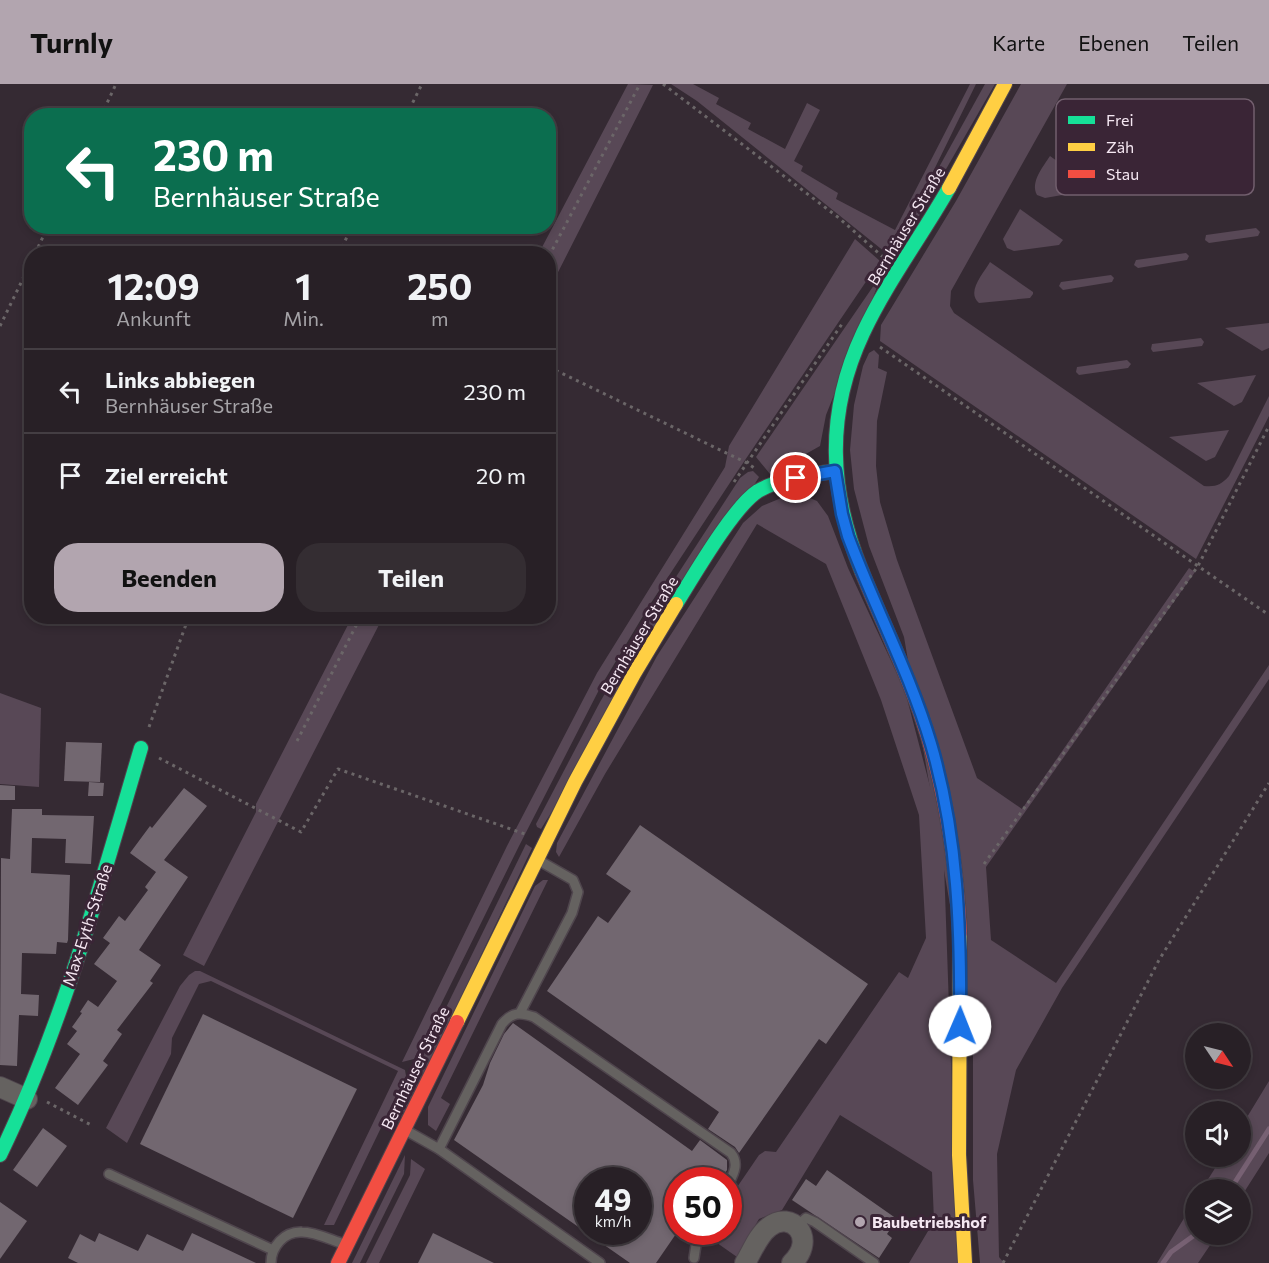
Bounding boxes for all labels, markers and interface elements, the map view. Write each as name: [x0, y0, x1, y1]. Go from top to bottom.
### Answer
text: Turnly: [30, 25, 113, 59]
text: Karte: [992, 30, 1045, 55]
text: Ebenen: [1078, 30, 1149, 55]
text: Teilen: [1182, 30, 1239, 55]
legend: [1056, 99, 1254, 195]
text: Frei: [1106, 110, 1134, 129]
text: 230 m: [153, 128, 274, 180]
icon: left: [54, 132, 132, 210]
text: Zäh: [1106, 137, 1134, 156]
street label: Bernhäuser Straße: [863, 163, 948, 288]
text: Stau: [1106, 164, 1139, 183]
text: Bernhäuser Straße: [153, 180, 380, 213]
text: 12:09: [107, 263, 200, 307]
text: 1: [295, 263, 312, 307]
text: 250: [407, 263, 473, 307]
text: Ankunft: [116, 306, 191, 330]
text: Min.: [283, 306, 324, 330]
text: m: [431, 306, 449, 330]
text: Links abbiegen: [105, 366, 255, 393]
icon: left: [54, 375, 87, 408]
text: 230 m: [463, 378, 526, 405]
text: Bernhäuser Straße: [105, 393, 273, 417]
pin: [770, 452, 821, 503]
icon: arrive: [54, 459, 87, 492]
icon: arrive: [779, 461, 812, 494]
text: Ziel erreicht: [105, 462, 228, 489]
text: 20 m: [476, 462, 526, 489]
button: Beenden: [54, 543, 284, 612]
button: Teilen: [296, 543, 526, 612]
street label: Bernhäuser Straße: [596, 572, 681, 697]
street label: Max-Eyth-Straße: [58, 862, 115, 988]
position arrow: [928, 994, 992, 1058]
street label: Bernhäuser Straße: [377, 1003, 453, 1132]
north arrow: [1185, 1023, 1251, 1089]
map controls: [1185, 1023, 1251, 1245]
button: sound: [1185, 1101, 1251, 1167]
speed limit sign: 50: [664, 1167, 742, 1245]
button: layers: [1185, 1179, 1251, 1245]
text: 49: [595, 1180, 631, 1217]
text: km/h: [595, 1212, 631, 1230]
place label: Baubetriebshof: [872, 1212, 987, 1231]
marker: Baubetriebshof: [853, 1215, 867, 1229]

